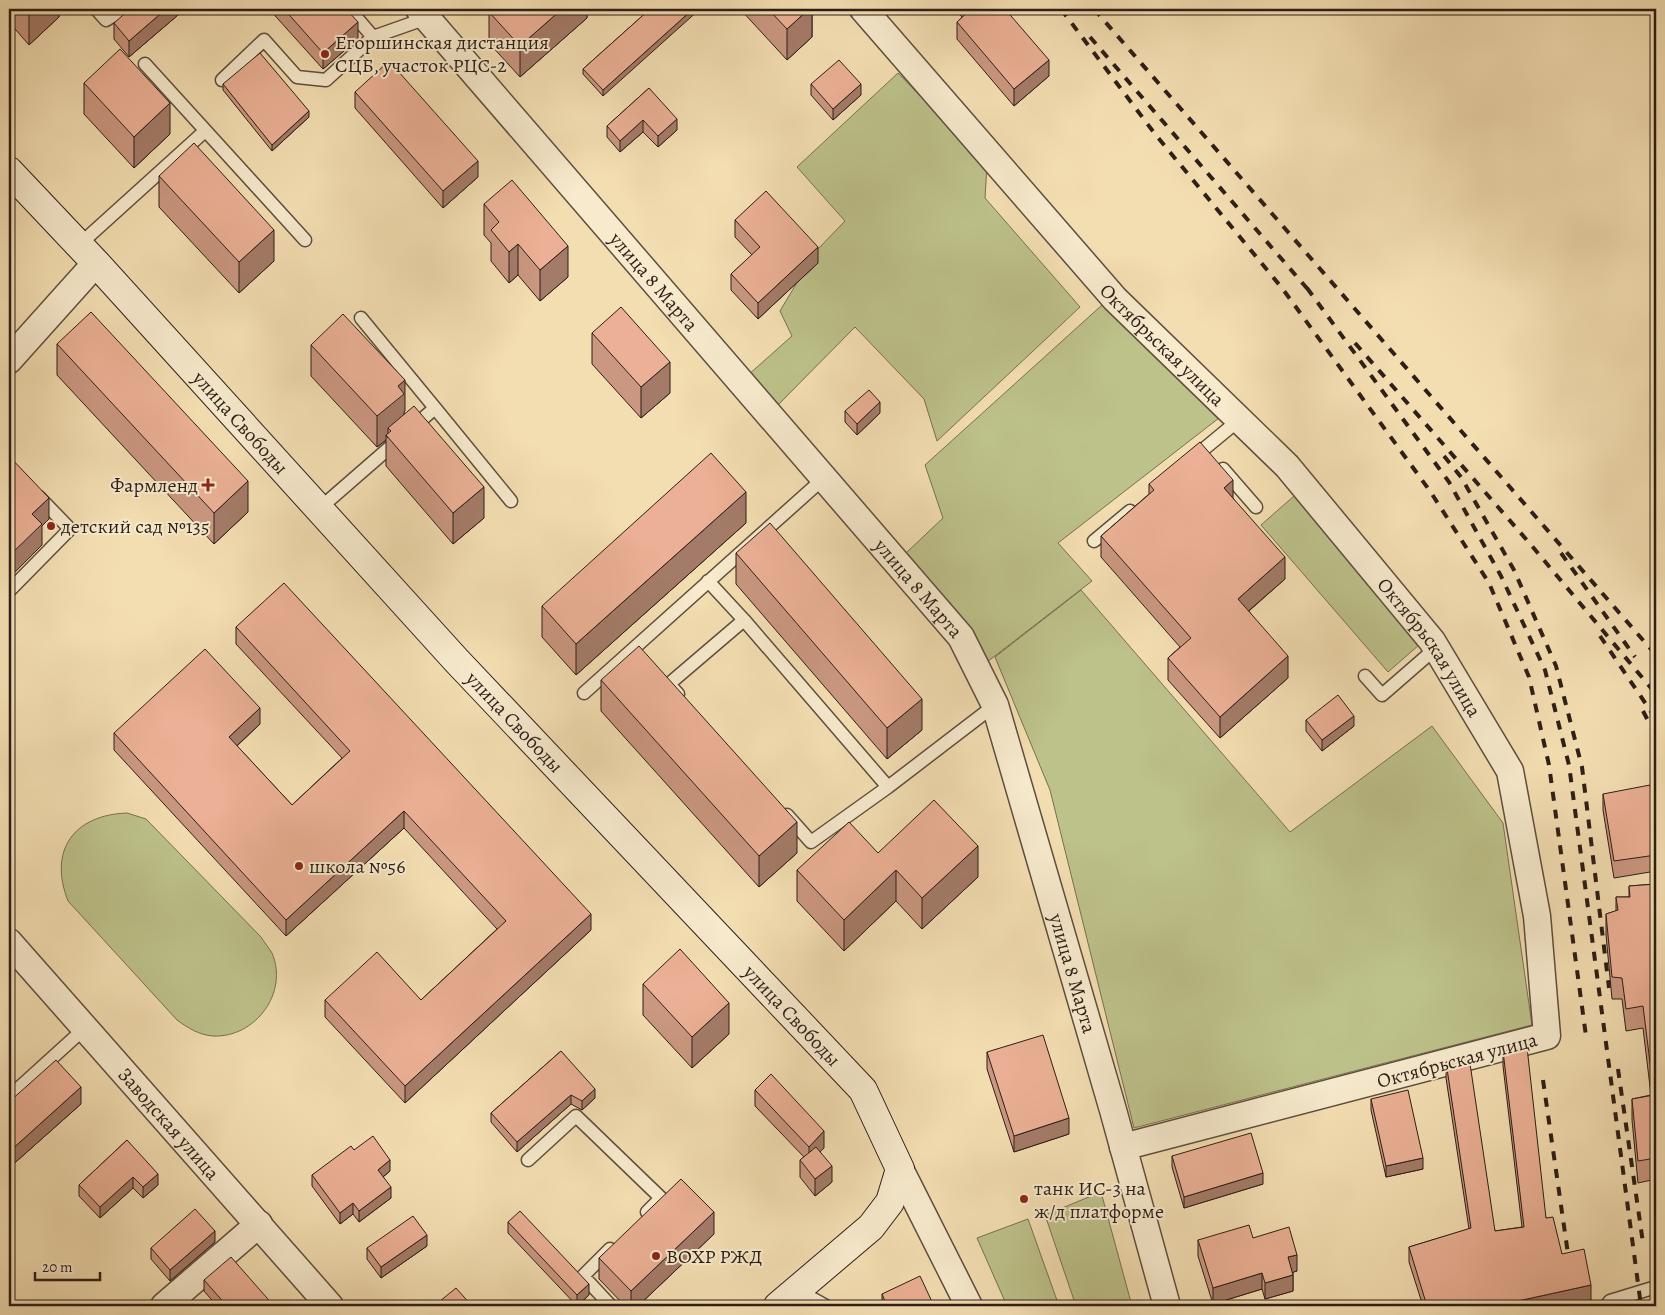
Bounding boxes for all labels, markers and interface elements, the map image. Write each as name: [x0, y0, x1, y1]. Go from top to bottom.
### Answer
place label: Егоршинская дистанция СЦБ, участок РЦС-2: [335, 29, 549, 79]
marker: Егоршинская дистанция СЦБ, участок РЦС-2: [319, 48, 331, 60]
street label: улица 8 Марта: [603, 226, 705, 338]
street label: Октябрьская улица: [1093, 278, 1231, 413]
street label: улица Свободы: [186, 365, 294, 480]
place label: Фармленд: [110, 472, 198, 499]
marker: Фармленд: [202, 479, 214, 491]
place label: детский сад №135: [60, 513, 210, 540]
marker: детский сад №135: [45, 520, 57, 532]
street label: улица 8 Марта: [867, 532, 969, 645]
street label: Октябрьская улица: [1371, 572, 1488, 723]
street label: улица Свободы: [459, 665, 569, 779]
place label: школа №56: [309, 853, 405, 880]
marker: школа №56: [293, 860, 305, 872]
street label: улица 8 Марта: [1042, 909, 1103, 1037]
street label: улица Свободы: [737, 958, 847, 1073]
street label: Октябрьская улица: [1374, 1026, 1541, 1095]
street label: Заводская улица: [112, 1062, 226, 1187]
place label: танк ИС-3 на ж/д платформе: [1034, 1175, 1164, 1225]
marker: танк ИС-3 на ж/д платформе: [1018, 1193, 1030, 1205]
place label: ВОХР РЖД: [666, 1243, 762, 1270]
scale bar: [35, 1250, 100, 1282]
marker: ВОХР РЖД: [650, 1250, 662, 1262]
text: 20 m: [42, 1257, 73, 1277]

